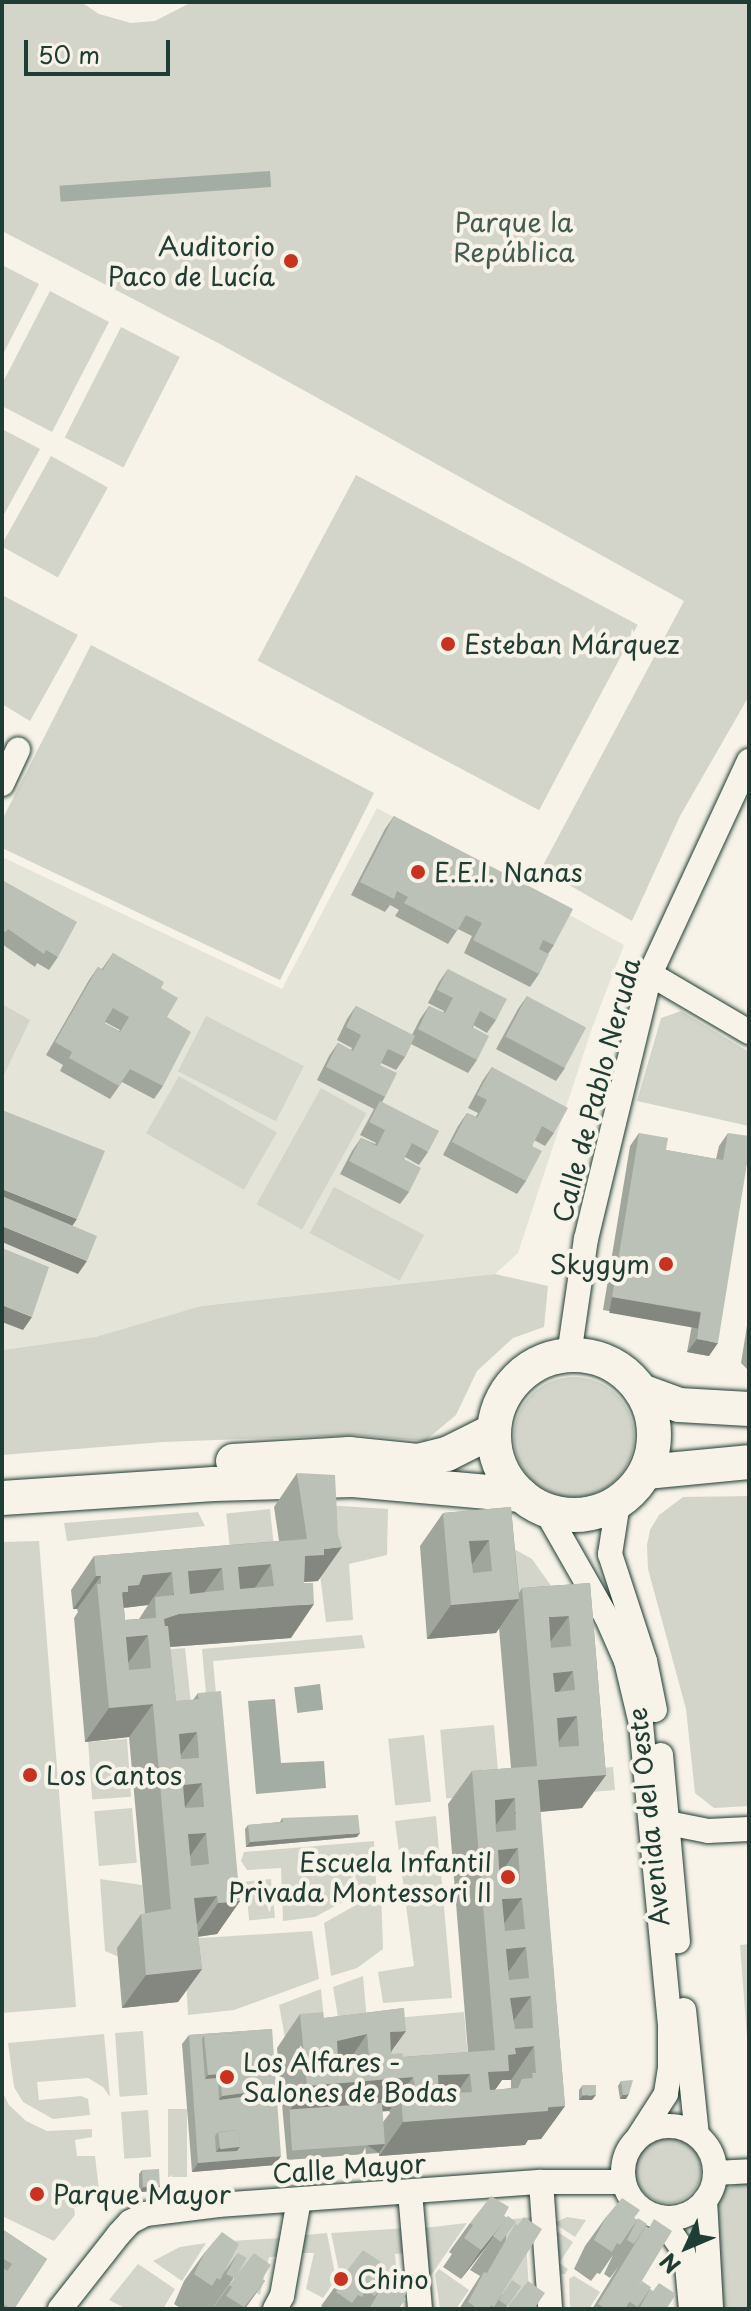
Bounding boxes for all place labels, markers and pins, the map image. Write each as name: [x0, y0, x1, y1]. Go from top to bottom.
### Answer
place label: Auditorio Paco de Lucía: [106, 230, 275, 292]
marker: Auditorio Paco de Lucía: [282, 252, 300, 270]
place label: Esteban Márquez: [464, 628, 680, 660]
marker: Esteban Márquez: [439, 635, 457, 653]
place label: E.E.I. Nanas: [434, 856, 584, 888]
marker: E.E.I. Nanas: [409, 863, 427, 881]
place label: Skygym: [549, 1248, 650, 1280]
marker: Skygym: [657, 1255, 675, 1273]
place label: Los Cantos: [46, 1759, 184, 1791]
marker: Los Cantos: [21, 1766, 39, 1784]
place label: Escuela Infantil Privada Montessori II: [229, 1846, 492, 1908]
marker: Escuela Infantil Privada Montessori II: [499, 1868, 517, 1886]
place label: Los Alfares - Salones de Bodas: [243, 2046, 460, 2108]
marker: Los Alfares - Salones de Bodas: [218, 2068, 236, 2086]
place label: Parque Mayor: [53, 2178, 231, 2210]
marker: Parque Mayor: [28, 2185, 46, 2203]
place label: Chino: [357, 2263, 429, 2295]
marker: Chino: [332, 2270, 350, 2288]

